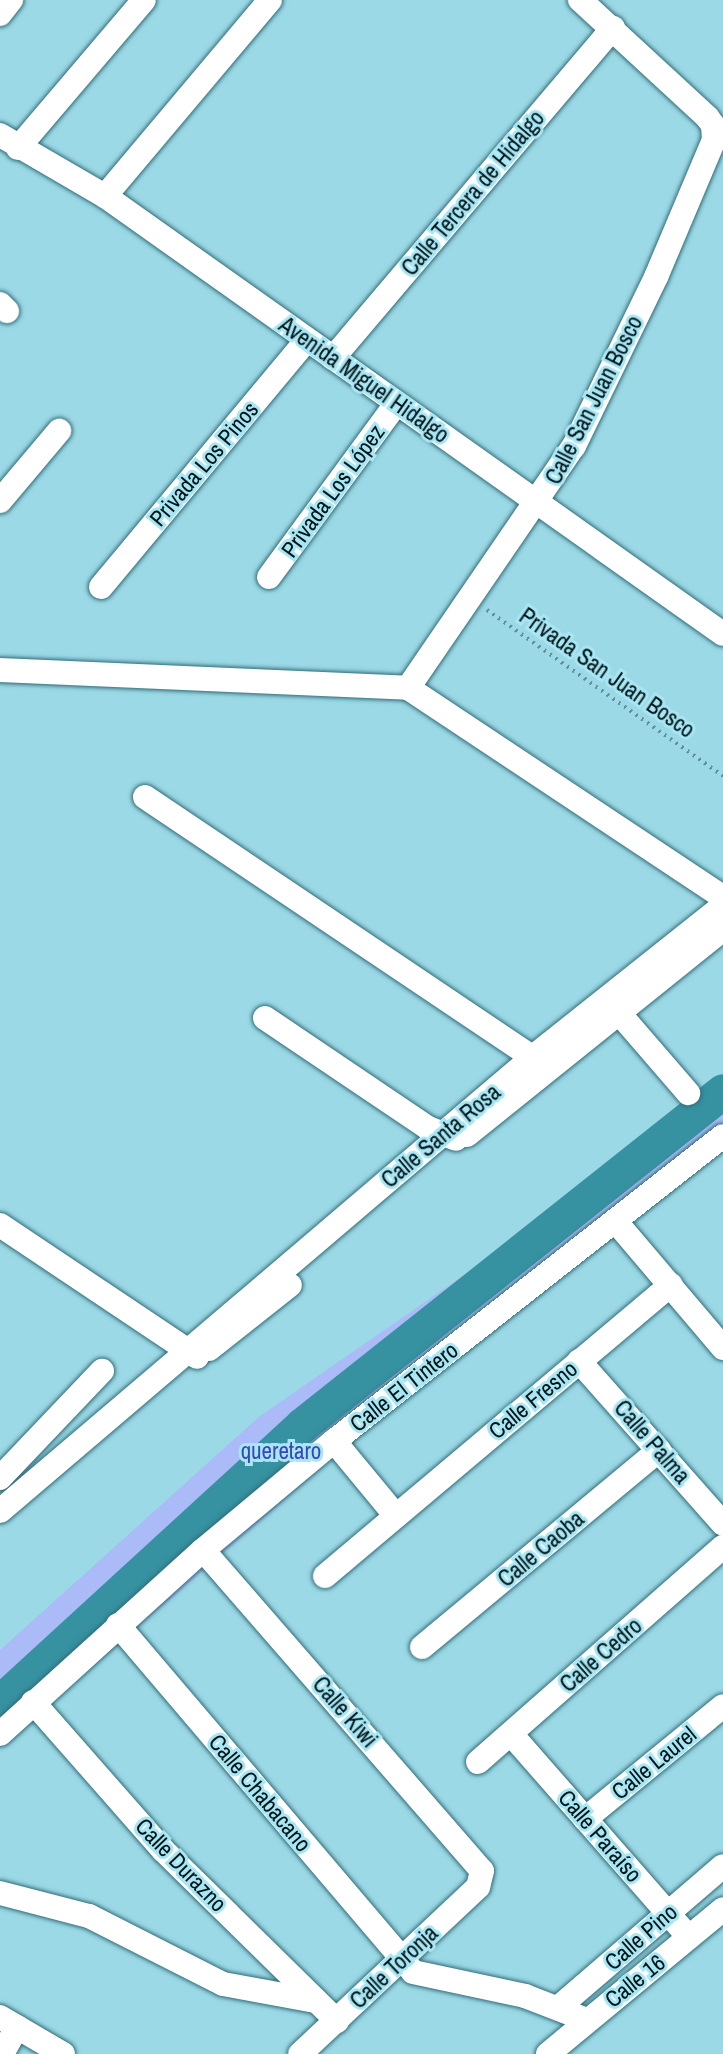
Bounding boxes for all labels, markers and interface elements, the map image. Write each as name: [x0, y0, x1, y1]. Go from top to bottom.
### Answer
street label: Calle Tercera de Hidalgo: [396, 105, 550, 281]
street label: Avenida Miguel Hidalgo: [274, 311, 454, 449]
street label: Calle San Juan Bosco: [540, 311, 648, 489]
street label: Privada Los Pinos: [144, 396, 264, 532]
street label: Privada Los López: [276, 419, 390, 563]
street label: Privada San Juan Bosco: [514, 602, 700, 744]
street label: Calle Santa Rosa: [376, 1078, 506, 1194]
street label: Calle El Tintero: [344, 1336, 464, 1438]
street label: Calle Fresno: [483, 1355, 583, 1445]
street label: Calle Palma: [608, 1395, 696, 1489]
park label: queretaro: [241, 1437, 321, 1465]
street label: Calle Caoba: [492, 1505, 590, 1593]
street label: Calle Cedro: [554, 1612, 648, 1698]
street label: Calle Kiwi: [307, 1671, 383, 1753]
street label: Calle Laurel: [606, 1721, 702, 1805]
street label: Calle Chabacano: [203, 1729, 317, 1857]
street label: Calle Paraíso: [552, 1784, 648, 1888]
street label: Calle Durazno: [130, 1812, 232, 1918]
street label: Calle Pino: [599, 1898, 683, 1976]
street label: Calle Toronja: [344, 1919, 444, 2015]
street label: Calle 16: [599, 1949, 671, 2013]

